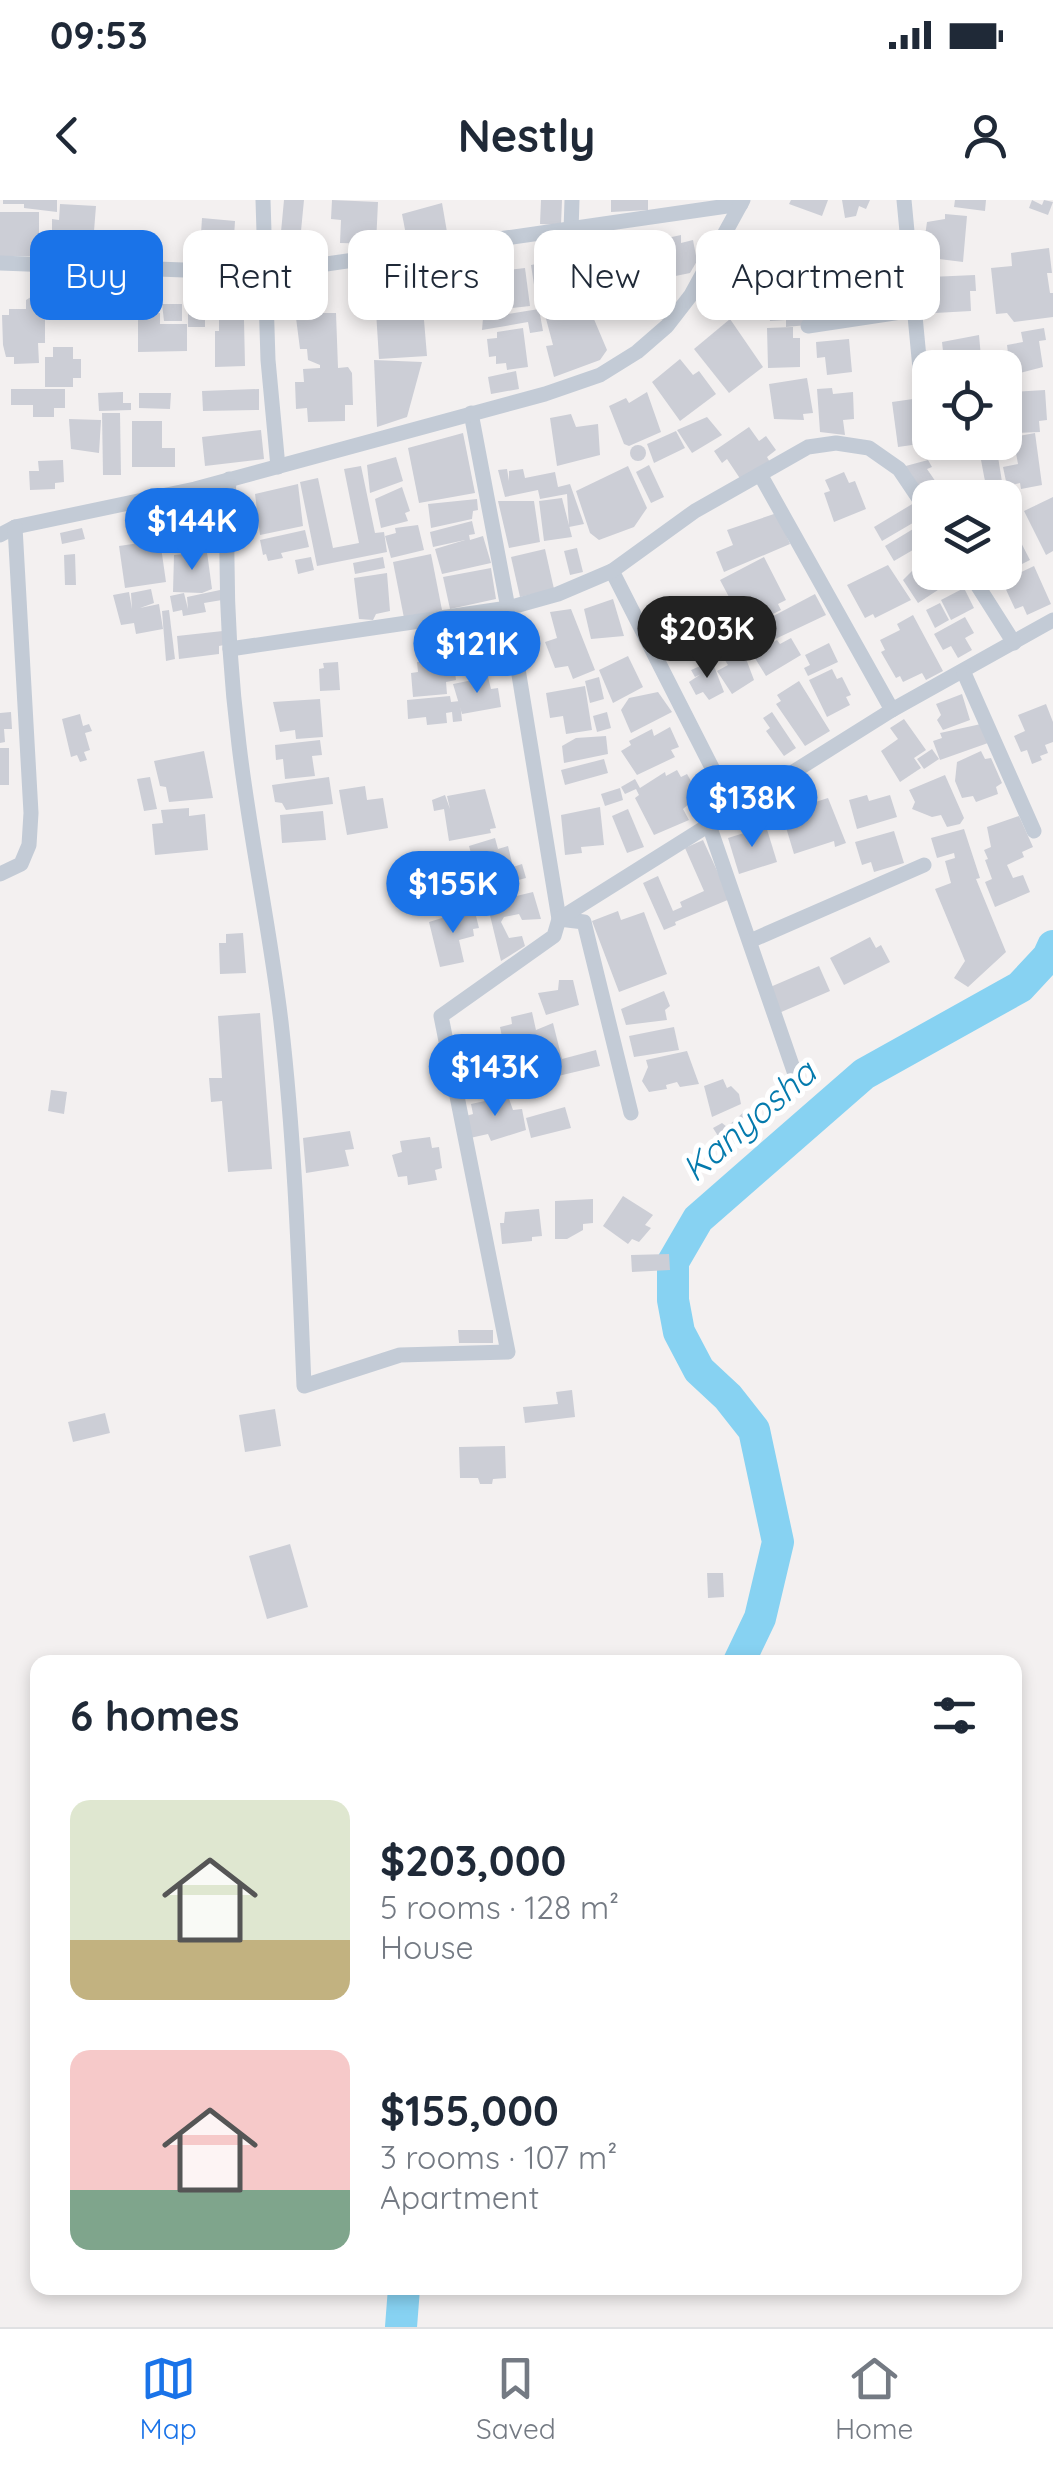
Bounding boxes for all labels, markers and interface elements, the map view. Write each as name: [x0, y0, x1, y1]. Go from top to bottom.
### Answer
text: 09:53: [50, 11, 148, 59]
text: Nestly: [458, 107, 595, 163]
icon: back: [40, 108, 95, 163]
icon: person: [958, 108, 1013, 163]
chip: Buy: [30, 230, 163, 320]
chip: Rent: [183, 230, 328, 320]
chip: Filters: [348, 230, 514, 320]
chip: New: [534, 230, 676, 320]
chip: Apartment: [696, 230, 940, 320]
map controls: [912, 350, 1022, 590]
button: locate: [912, 350, 1022, 460]
button: layers: [912, 480, 1022, 590]
pin: $144K: [122, 488, 262, 573]
text: $144K: [147, 500, 237, 540]
pin: $203K: [637, 596, 777, 681]
text: $203K: [659, 608, 755, 648]
pin: $121K: [407, 611, 547, 696]
text: $121K: [435, 623, 519, 663]
pin: $138K: [682, 765, 822, 850]
text: $138K: [708, 777, 796, 817]
pin: $155K: [383, 851, 523, 936]
text: $155K: [408, 863, 498, 903]
pin: $143K: [425, 1034, 565, 1119]
text: $143K: [451, 1046, 539, 1086]
water label: Kanyosha: [672, 1049, 826, 1190]
icon: filters: [927, 1688, 982, 1743]
text: 6 homes: [70, 1689, 240, 1742]
text: $203,000: [380, 1834, 566, 1887]
icon: home: [150, 1840, 270, 1960]
text: 5 rooms · 128 m²: [380, 1887, 619, 1927]
text: House: [380, 1927, 474, 1967]
text: $155,000: [380, 2084, 559, 2137]
icon: home: [150, 2090, 270, 2210]
text: 3 rooms · 107 m²: [380, 2137, 617, 2177]
text: Apartment: [380, 2177, 539, 2217]
tab: Map: [140, 2351, 197, 2446]
tab: Saved: [476, 2351, 556, 2446]
tab: Home: [835, 2351, 913, 2446]

